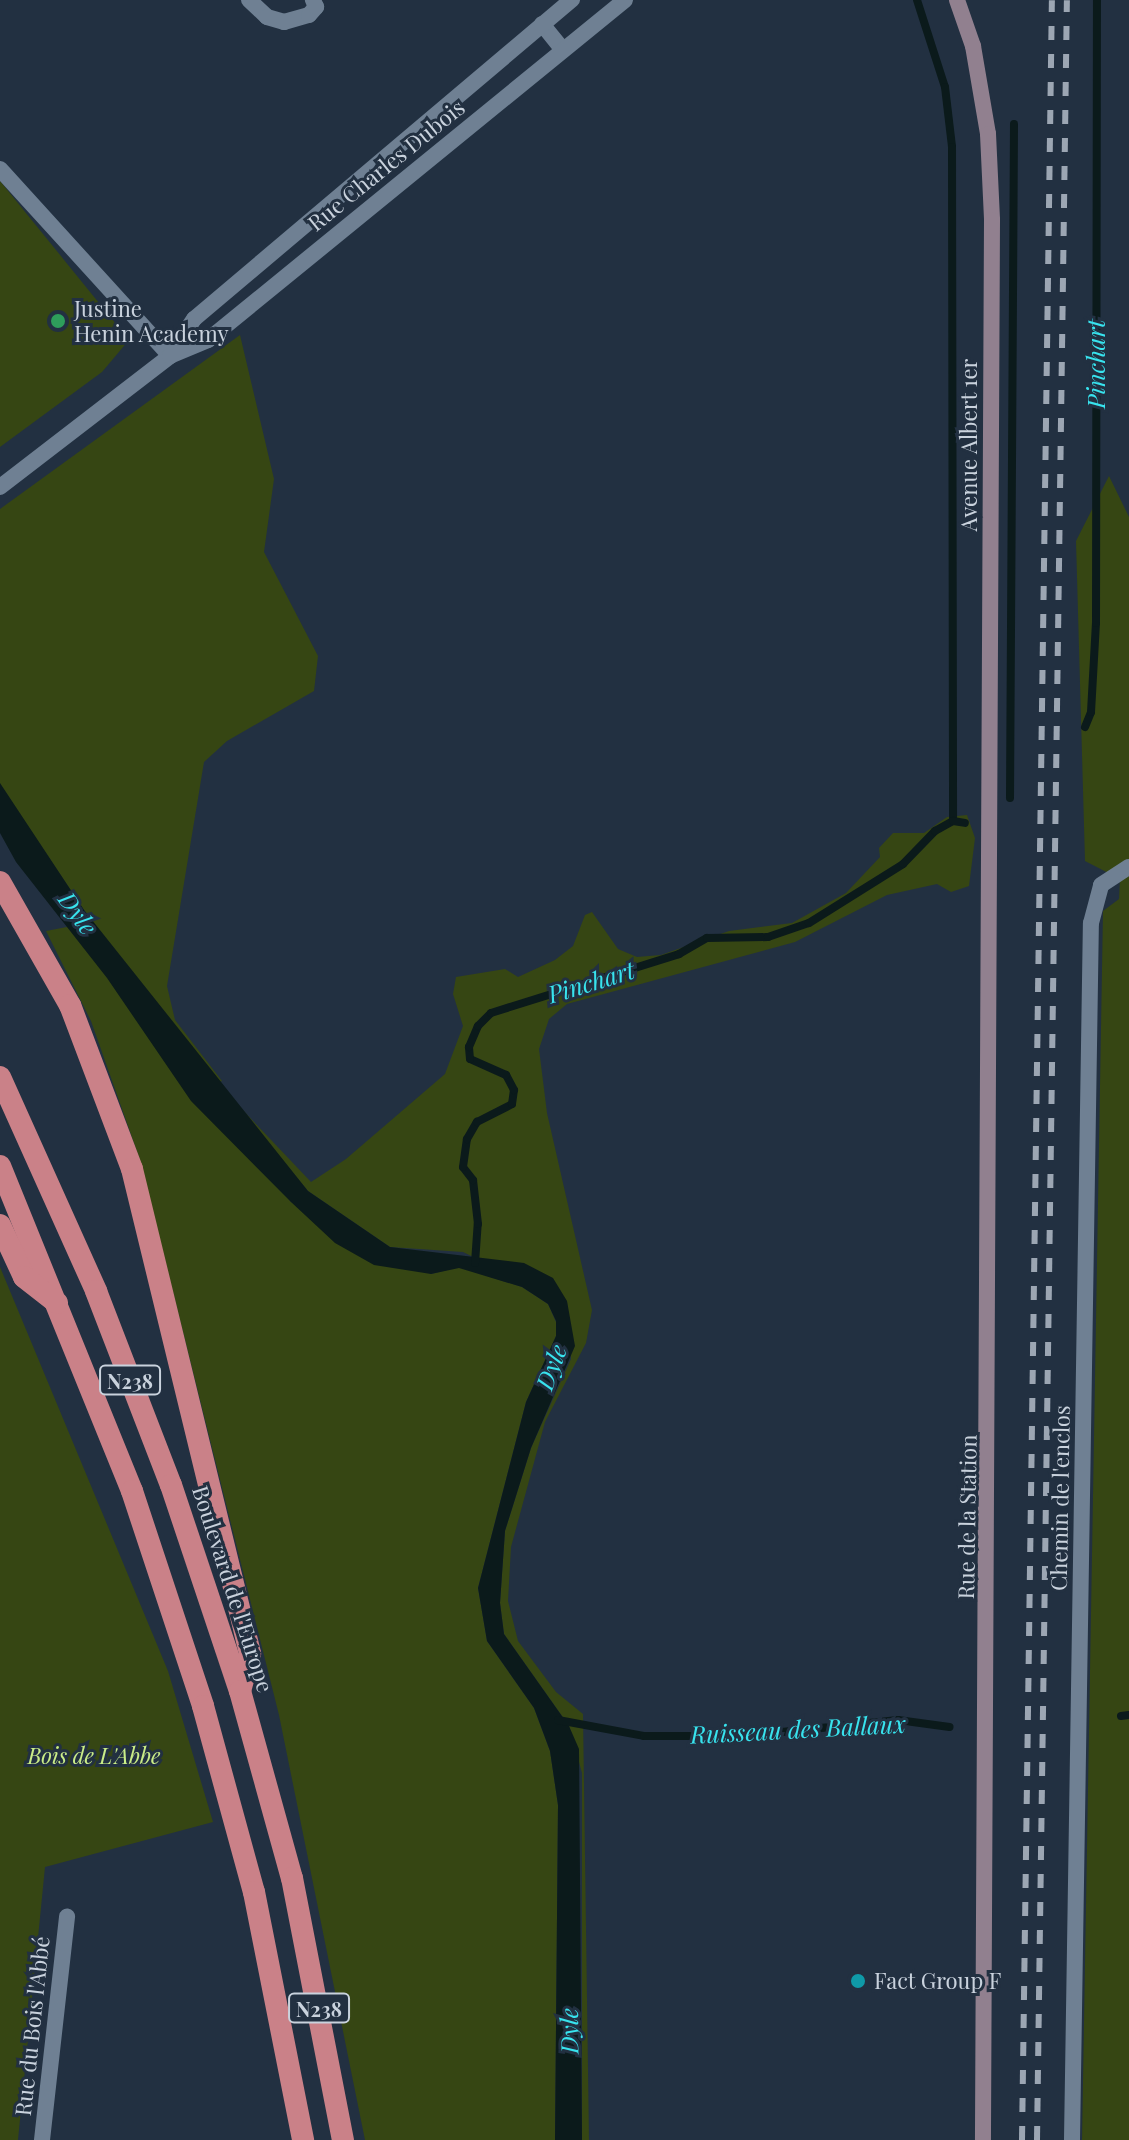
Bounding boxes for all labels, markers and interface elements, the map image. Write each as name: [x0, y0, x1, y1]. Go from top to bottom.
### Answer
street label: Rue Charles Dubois: [302, 94, 470, 236]
place label: Justine Henin Academy: [74, 295, 229, 346]
marker: Justine Henin Academy: [49, 312, 67, 330]
water label: Pinchart: [1082, 319, 1110, 409]
street label: Avenue Albert 1er: [956, 358, 982, 532]
water label: Dyle: [53, 886, 103, 940]
water label: Pinchart: [544, 955, 638, 1009]
water label: Dyle: [530, 1341, 572, 1393]
road number: N238: [98, 1364, 162, 1396]
street label: Chemin de l'enclos: [1045, 1405, 1075, 1591]
street label: Rue de la Station: [952, 1434, 982, 1600]
street label: Boulevard de l'Europe: [187, 1482, 279, 1696]
water label: Ruisseau des Ballaux: [689, 1709, 907, 1749]
park label: Bois de L'Abbe: [27, 1743, 161, 1769]
street label: Rue du Bois l'Abbé: [9, 1934, 55, 2118]
place label: Fact Group F: [874, 1968, 1002, 1994]
marker: Fact Group F: [849, 1972, 867, 1990]
road number: N238: [287, 1992, 351, 2024]
water label: Dyle: [554, 2008, 584, 2054]

